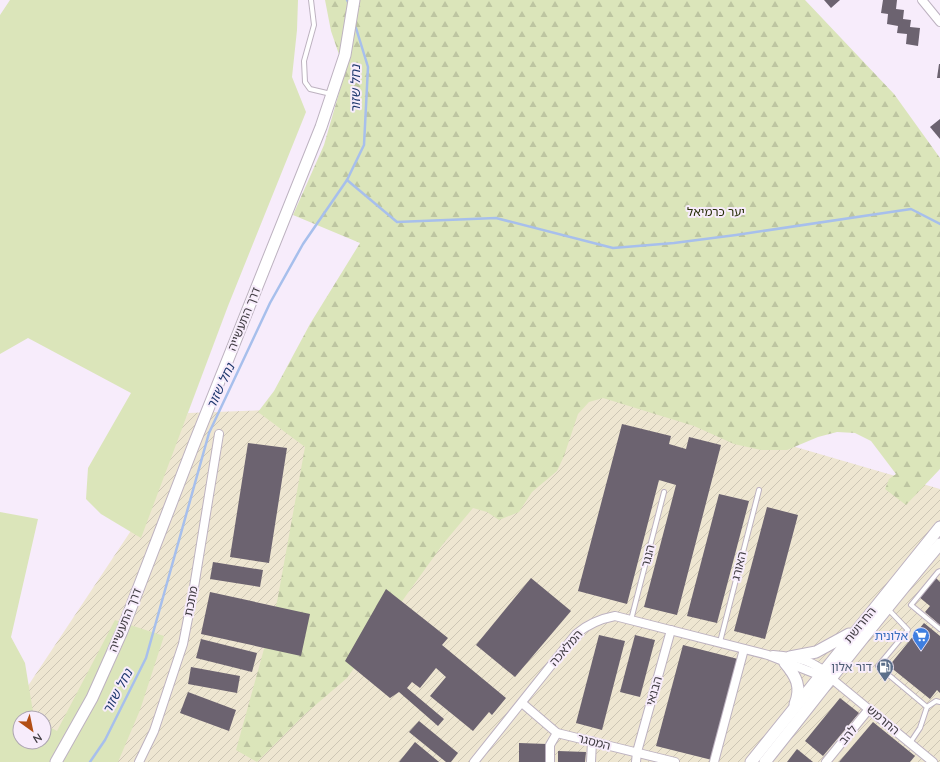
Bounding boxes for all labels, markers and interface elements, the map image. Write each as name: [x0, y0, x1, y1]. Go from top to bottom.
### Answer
water label: נחל שזור: [347, 64, 363, 113]
park label: יער כרמיאל: [687, 204, 745, 219]
street label: דרך התעשייה: [224, 284, 263, 353]
water label: נחל שזור: [203, 360, 238, 411]
street label: הנגר: [637, 543, 658, 569]
street label: האורג: [728, 550, 749, 582]
street label: דרך התעשייה: [105, 585, 144, 654]
street label: מתכת: [180, 585, 201, 617]
street label: החרושת: [840, 604, 879, 646]
supermarket icon: אלונית: [911, 626, 931, 651]
street label: המלאכה: [546, 627, 585, 669]
place label: אלונית: [875, 628, 908, 643]
fuel station icon: דור אלון: [875, 657, 895, 682]
place label: דור אלון: [831, 659, 872, 674]
water label: נחל שזור: [99, 665, 136, 716]
street label: הבנאי: [642, 674, 665, 707]
street label: החרמש: [864, 702, 903, 738]
north arrow: [12, 710, 52, 750]
street label: להב: [835, 722, 860, 747]
text: N: [30, 730, 45, 746]
street label: המסגר: [576, 730, 612, 753]

